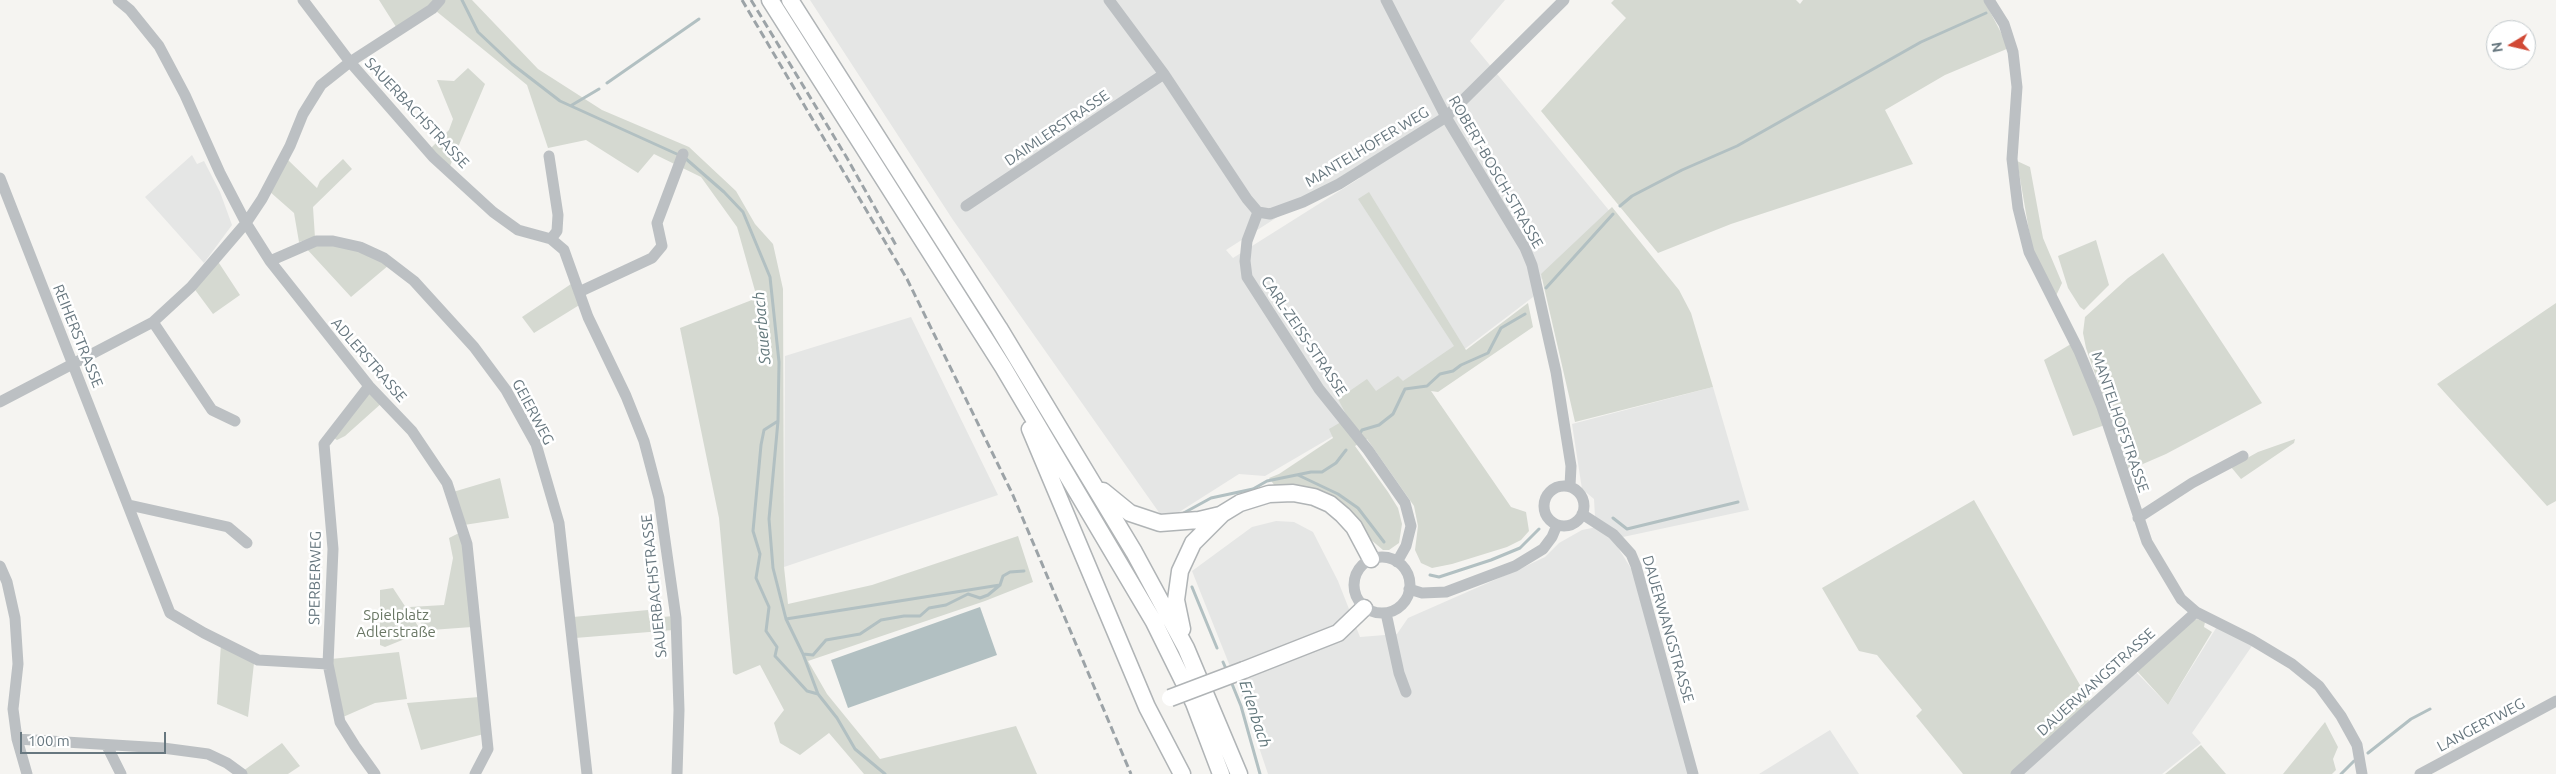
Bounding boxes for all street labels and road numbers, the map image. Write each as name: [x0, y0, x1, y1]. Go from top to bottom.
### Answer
street label: SAUERBACHSTRASSE: [361, 54, 473, 172]
street label: DAIMLERSTRASSE: [1001, 86, 1113, 170]
street label: ROBERT-BOSCH-STRASSE: [1445, 92, 1547, 252]
street label: MANTELHOFER WEG: [1302, 103, 1432, 191]
street label: CARL-ZEISS-STRASSE: [1257, 273, 1351, 399]
street label: REIHERSTRASSE: [49, 282, 107, 390]
street label: ADLERSTRASSE: [327, 314, 411, 406]
street label: MANTELHOFSTRASSE: [2087, 349, 2153, 495]
street label: GEIERWEG: [508, 376, 558, 448]
street label: SAUERBACHSTRASSE: [638, 513, 670, 659]
street label: SPERBERWEG: [305, 531, 325, 625]
street label: DAUERWANGSTRASSE: [1638, 553, 1698, 705]
street label: DAUERWANGSTRASSE: [2033, 624, 2159, 740]
street label: LANGERTWEG: [2434, 694, 2528, 756]

